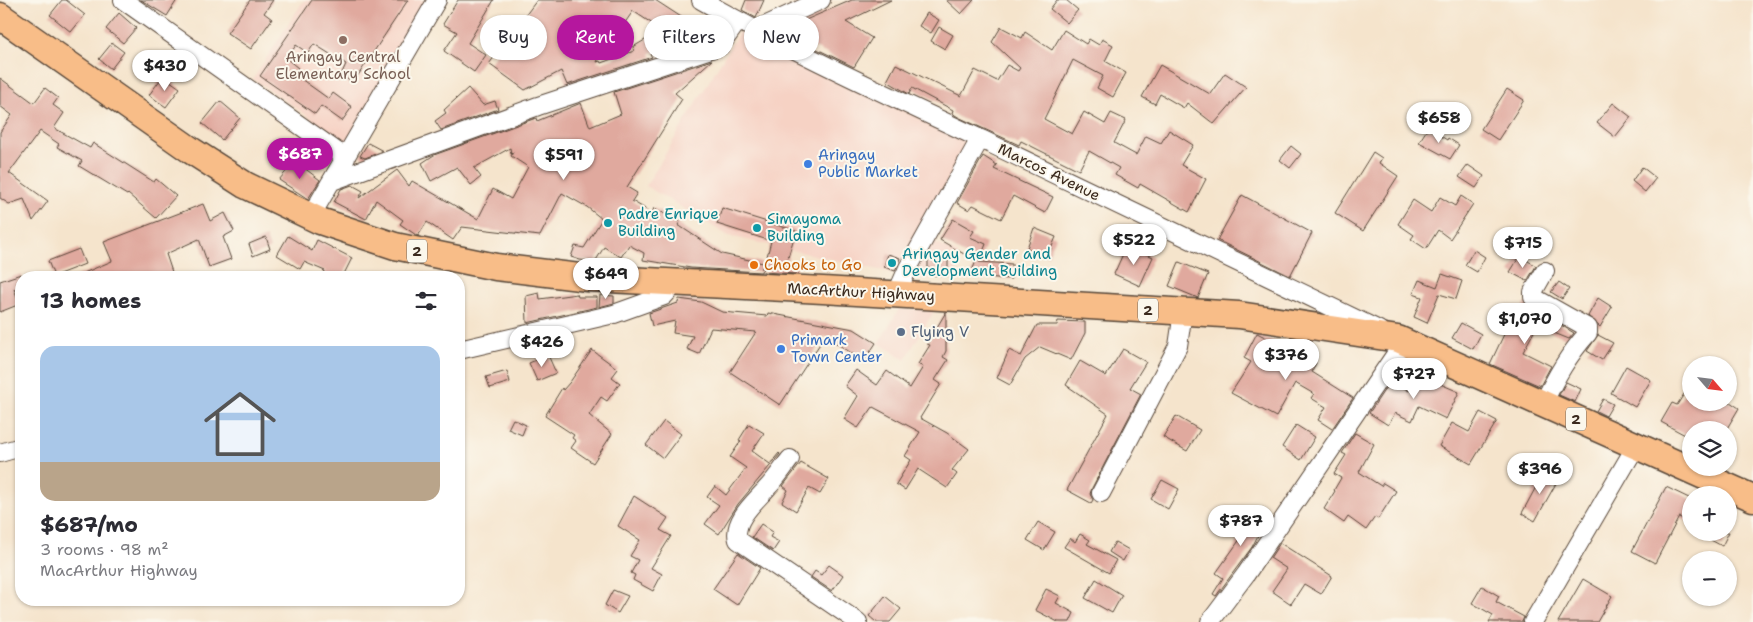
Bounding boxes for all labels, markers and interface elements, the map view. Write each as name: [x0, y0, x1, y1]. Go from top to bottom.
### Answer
chip: Buy: [480, 15, 547, 60]
chip: Rent: [557, 15, 634, 60]
chip: Filters: [644, 15, 734, 60]
chip: New: [744, 15, 819, 60]
marker: Aringay Central Elementary School: [337, 34, 349, 46]
place label: Aringay Central Elementary School: [275, 47, 411, 84]
pin: $430: [135, 49, 195, 92]
text: $430: [143, 55, 187, 76]
pin: $658: [1409, 102, 1469, 144]
text: $658: [1417, 107, 1461, 128]
pin: $687: [270, 138, 330, 180]
pin: $591: [534, 138, 594, 181]
street label: Marcos Avenue: [995, 139, 1103, 205]
text: $687: [278, 143, 322, 164]
text: $591: [545, 144, 583, 165]
place label: Aringay Public Market: [818, 145, 918, 182]
marker: Aringay Public Market: [802, 158, 814, 170]
place label: Padre Enrique Building: [618, 204, 719, 241]
place label: Simayoma Building: [767, 209, 842, 246]
marker: Padre Enrique Building: [602, 217, 614, 229]
marker: Simayoma Building: [751, 222, 763, 234]
pin: $522: [1104, 224, 1164, 266]
pin: $715: [1493, 226, 1553, 269]
text: $522: [1113, 229, 1155, 250]
text: $715: [1504, 232, 1542, 253]
road number: 2: [407, 240, 427, 262]
place label: Aringay Gender and Development Building: [902, 244, 1057, 281]
place label: Chooks to Go: [764, 255, 862, 275]
marker: Aringay Gender and Development Building: [886, 257, 898, 269]
pin: $649: [576, 258, 636, 300]
marker: Chooks to Go: [748, 259, 760, 271]
text: $649: [584, 263, 628, 284]
street label: MacArthur Highway: [787, 278, 935, 306]
text: 13 homes: [40, 287, 141, 315]
icon: filters: [412, 287, 440, 315]
road number: 2: [1138, 298, 1158, 322]
pin: $1,070: [1484, 302, 1566, 345]
text: $1,070: [1498, 308, 1552, 329]
place label: Flying V: [911, 322, 969, 342]
pin: $426: [512, 326, 572, 368]
marker: Flying V: [895, 326, 907, 338]
place label: Primark Town Center: [791, 330, 882, 367]
text: $426: [520, 331, 564, 352]
pin: $376: [1256, 338, 1316, 381]
marker: Primark Town Center: [775, 343, 787, 355]
text: $376: [1264, 344, 1308, 365]
north arrow: [1682, 356, 1738, 411]
map controls: [1682, 356, 1737, 606]
pin: $727: [1384, 358, 1444, 400]
text: $727: [1393, 363, 1435, 384]
icon: home: [195, 379, 285, 469]
road number: 2: [1566, 408, 1586, 430]
button: layers: [1682, 421, 1737, 476]
pin: $396: [1510, 452, 1570, 495]
text: $396: [1518, 458, 1562, 479]
button: +: [1682, 486, 1737, 541]
pin: $787: [1211, 504, 1271, 547]
text: $787: [1219, 510, 1263, 531]
text: $687/mo: [40, 511, 138, 539]
text: 3 rooms · 98 m²: [40, 539, 169, 560]
button: −: [1682, 551, 1737, 606]
text: MacArthur Highway: [40, 560, 198, 581]

